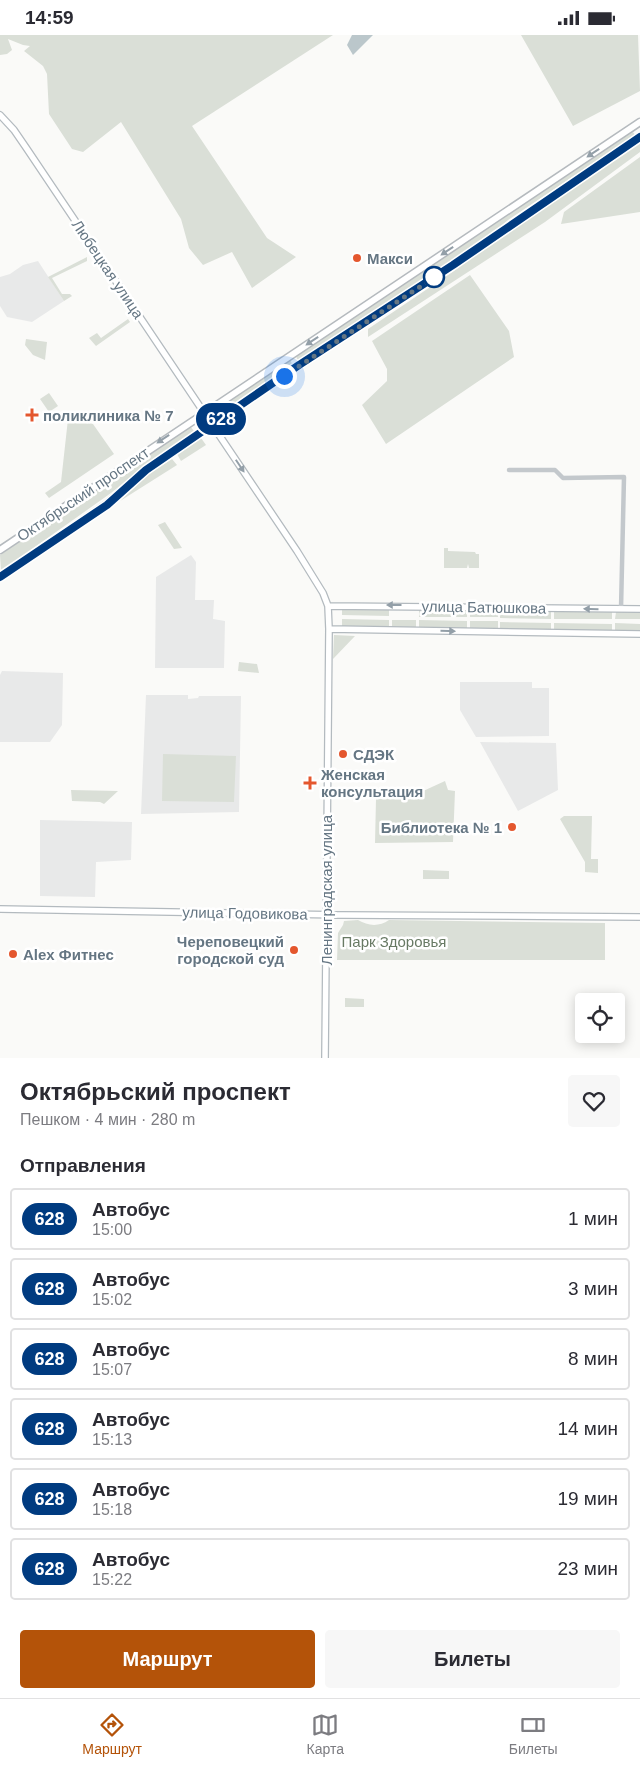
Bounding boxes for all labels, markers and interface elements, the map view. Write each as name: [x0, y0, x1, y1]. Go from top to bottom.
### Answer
text: 14:59: [25, 7, 74, 28]
one-way arrow: [587, 148, 600, 158]
street label: Любецкая улица: [69, 216, 148, 322]
one-way arrow: [440, 246, 454, 255]
place label: Макси: [367, 250, 413, 267]
marker: Макси: [351, 252, 363, 264]
unlabelled marker: [423, 266, 445, 288]
one-way arrow: [305, 336, 319, 345]
your location: [272, 364, 297, 389]
line badge: 628: [192, 403, 250, 435]
place label: поликлиника № 7: [43, 407, 174, 424]
marker: поликлиника № 7: [25, 408, 39, 422]
text: 628: [206, 409, 236, 429]
one-way arrow: [156, 435, 170, 444]
street label: Октябрьский проспект: [14, 443, 152, 545]
one-way arrow: [235, 459, 245, 473]
street label: улица Батюшкова: [422, 597, 547, 617]
one-way arrow: [386, 602, 402, 610]
one-way arrow: [583, 605, 599, 613]
one-way arrow: [440, 627, 456, 635]
place label: СДЭК: [353, 746, 395, 763]
marker: СДЭК: [337, 748, 349, 760]
place label: Женская консультация: [320, 766, 423, 800]
marker: Женская консультация: [303, 776, 317, 790]
street label: Ленинградская улица: [318, 814, 335, 965]
place label: Библиотека № 1: [381, 819, 502, 836]
marker: Библиотека № 1: [506, 821, 518, 833]
street label: улица Годовикова: [182, 903, 308, 923]
place label: Череповецкий городской суд: [177, 933, 284, 967]
park label: Парк Здоровья: [342, 933, 446, 950]
marker: Череповецкий городской суд: [288, 944, 300, 956]
place label: Alex Фитнес: [23, 946, 114, 963]
marker: Alex Фитнес: [7, 948, 19, 960]
map controls: [575, 993, 625, 1043]
button: locate: [575, 993, 625, 1043]
button: heart: [568, 1075, 620, 1127]
text: Октябрьский проспект: [20, 1078, 291, 1105]
text: Пешком · 4 мин · 280 m: [20, 1111, 195, 1128]
text: Отправления: [20, 1155, 146, 1176]
text: Автобус: [92, 1199, 170, 1220]
text: 1 мин: [568, 1208, 618, 1229]
text: 628: [34, 1209, 65, 1229]
text: 15:00: [92, 1221, 132, 1238]
text: Автобус: [92, 1269, 170, 1290]
text: 3 мин: [568, 1278, 618, 1299]
text: 628: [34, 1279, 65, 1299]
text: 15:02: [92, 1291, 132, 1308]
text: Автобус: [92, 1339, 170, 1360]
text: 8 мин: [568, 1348, 618, 1369]
text: 628: [34, 1349, 65, 1369]
text: 15:07: [92, 1361, 132, 1378]
text: Автобус: [92, 1409, 170, 1430]
text: 14 мин: [557, 1418, 618, 1439]
text: 628: [34, 1419, 65, 1439]
text: 15:13: [92, 1431, 132, 1448]
text: Автобус: [92, 1479, 170, 1500]
text: 19 мин: [557, 1488, 618, 1509]
text: 628: [34, 1489, 65, 1509]
text: 15:18: [92, 1501, 132, 1518]
text: Автобус: [92, 1549, 170, 1570]
text: 23 мин: [557, 1558, 618, 1579]
text: 628: [34, 1559, 65, 1579]
text: 15:22: [92, 1571, 132, 1588]
button: Маршрут: [20, 1630, 315, 1688]
button: Билеты: [325, 1630, 620, 1688]
tab: Маршрут: [82, 1711, 142, 1757]
tab: Карта: [307, 1711, 344, 1757]
tab: Билеты: [509, 1711, 558, 1757]

